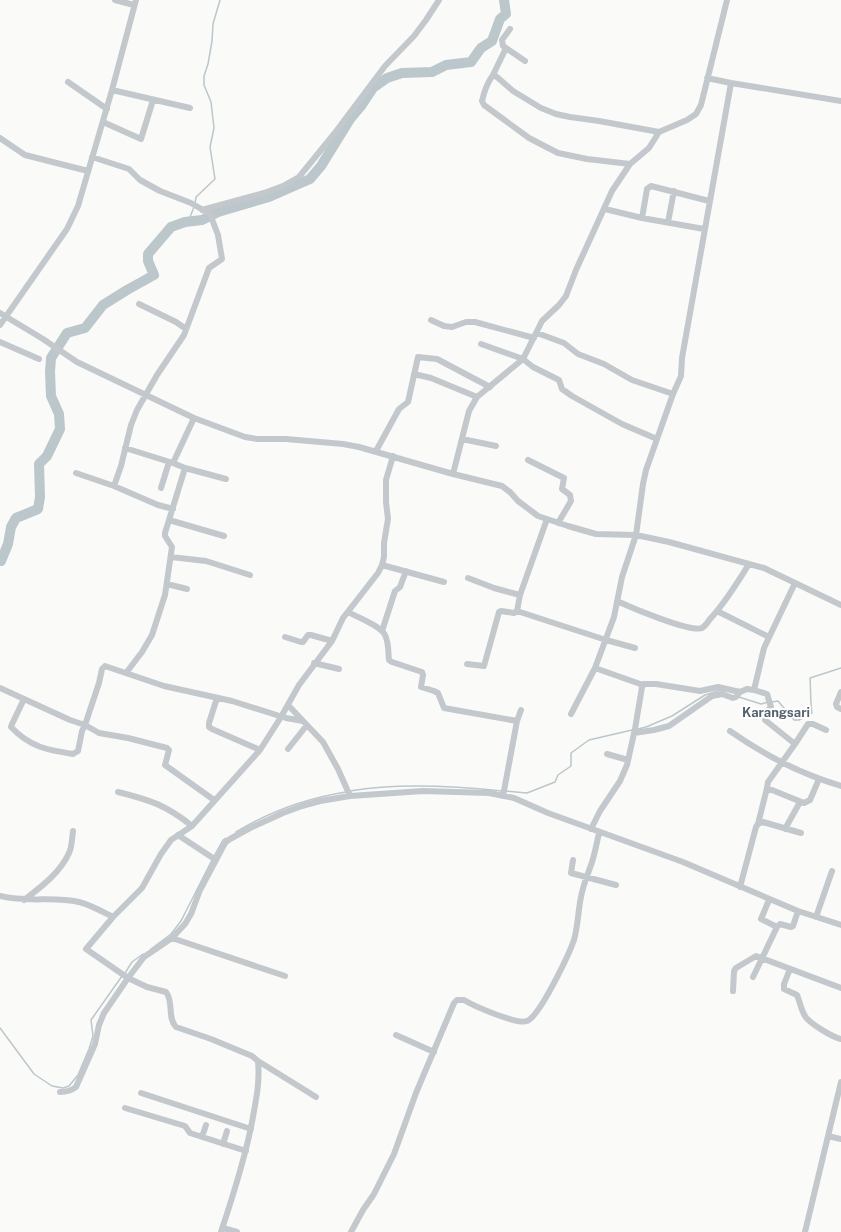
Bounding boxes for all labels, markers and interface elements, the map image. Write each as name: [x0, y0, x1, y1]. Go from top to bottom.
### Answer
district label: Karangsari: [742, 705, 810, 720]

